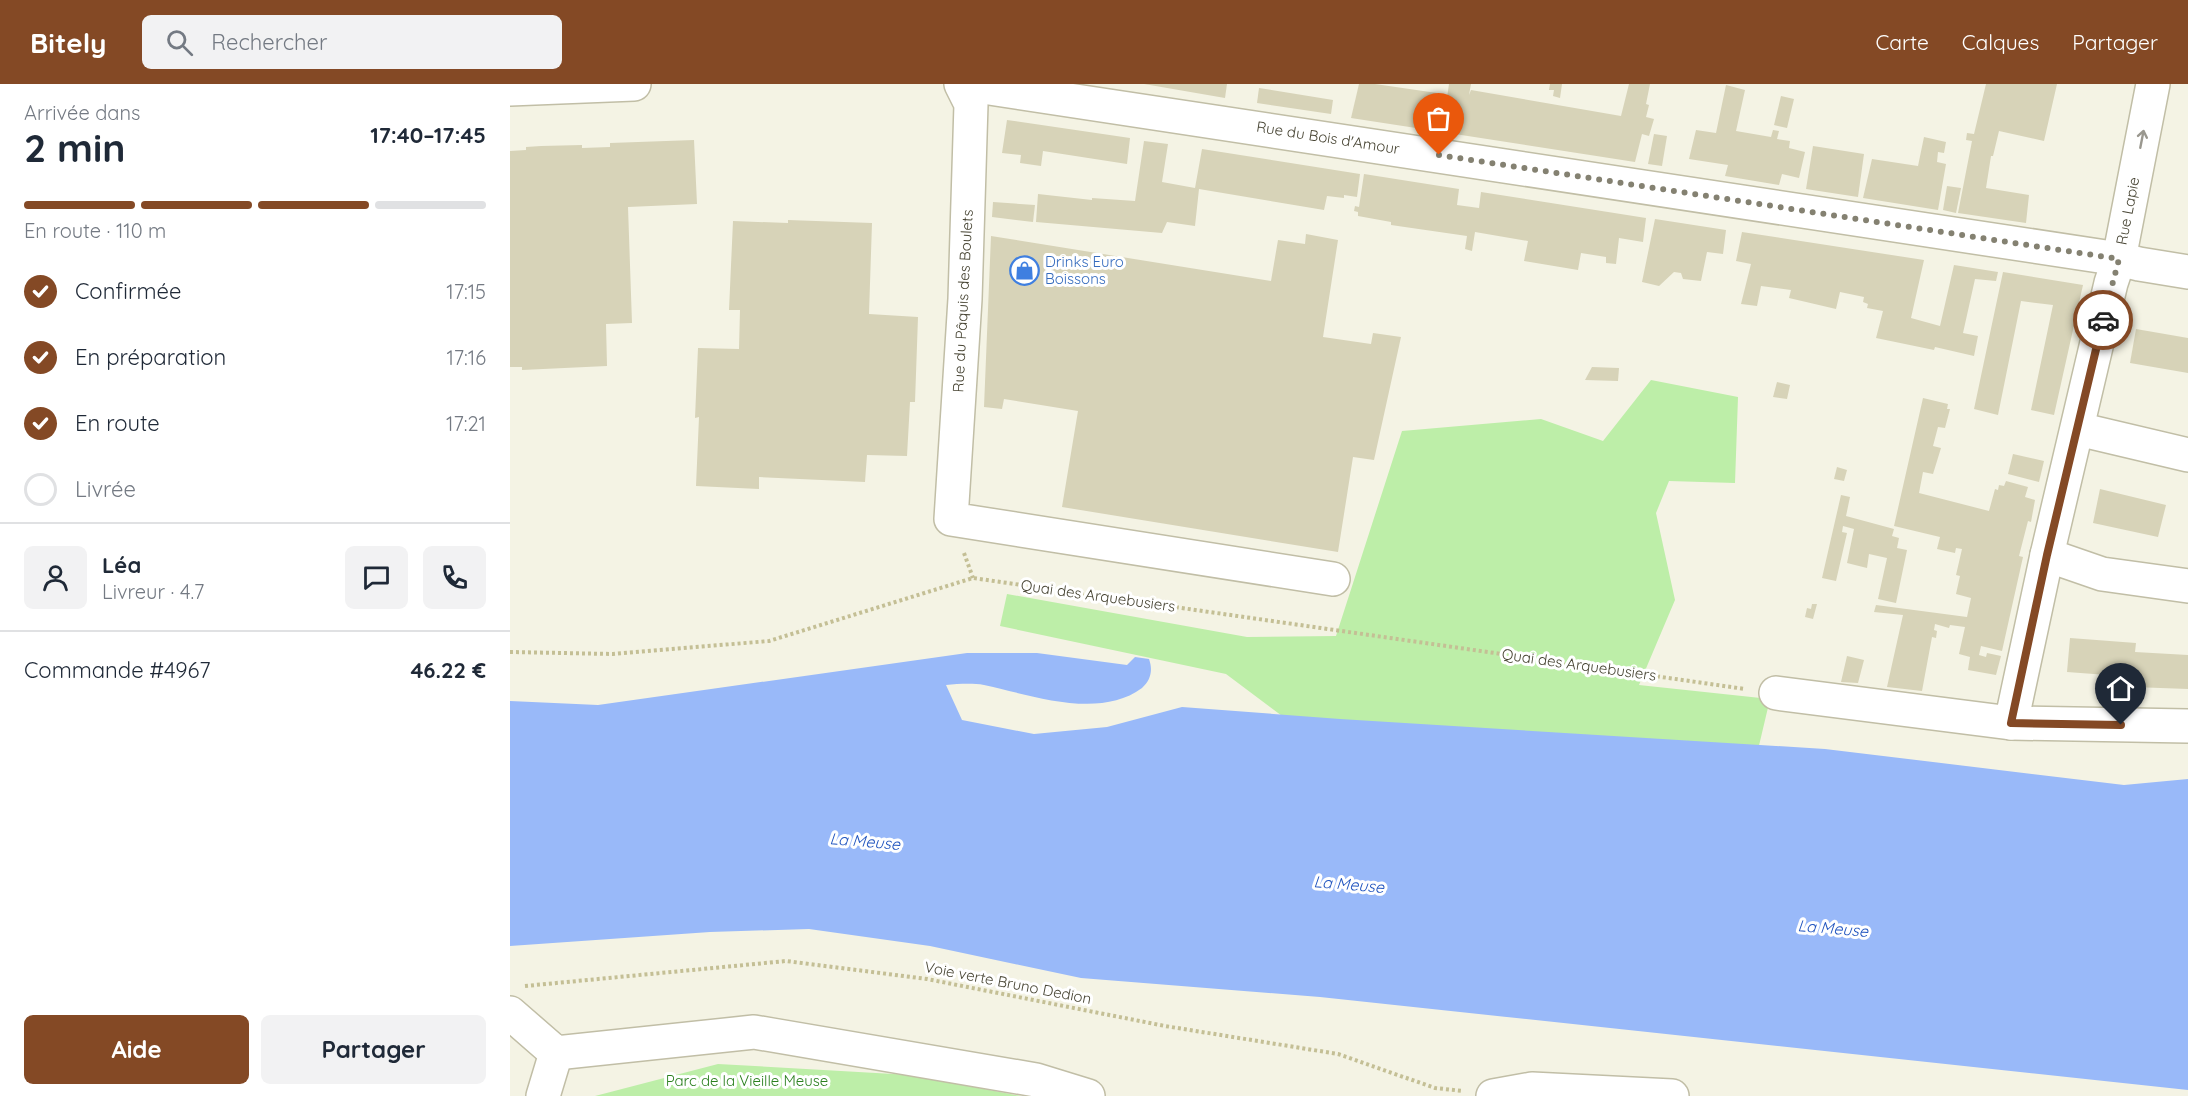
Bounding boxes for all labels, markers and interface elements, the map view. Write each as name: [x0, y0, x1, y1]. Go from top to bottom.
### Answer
search box: [142, 15, 562, 69]
text: Bitely: [30, 25, 106, 60]
icon: search: [163, 26, 196, 59]
text: Rechercher: [211, 28, 328, 56]
text: Carte: [1875, 29, 1929, 55]
text: Calques: [1962, 29, 2039, 55]
text: Partager: [2072, 29, 2158, 55]
pin: [1413, 93, 1464, 155]
text: Arrivée dans: [24, 100, 140, 125]
icon: bag: [1422, 102, 1455, 135]
street label: Rue du Bois d'Amour: [1255, 117, 1401, 158]
text: 17:40–17:45: [370, 121, 486, 149]
text: 2 min: [24, 123, 126, 172]
one-way arrow: [2137, 130, 2148, 150]
street label: Rue Lapie: [2112, 175, 2143, 247]
street label: Rue du Pâquis des Boulets: [948, 209, 977, 393]
text: En route · 110 m: [24, 218, 166, 243]
place label: Drinks Euro Boissons: [1045, 252, 1124, 288]
shop icon: Drinks Euro Boissons: [1008, 255, 1040, 287]
icon: check: [24, 275, 57, 308]
text: Confirmée: [75, 277, 181, 305]
text: 17:15: [446, 279, 486, 304]
courier: [2073, 290, 2133, 350]
icon: car: [2087, 304, 2120, 337]
icon: check: [24, 341, 57, 374]
text: En préparation: [75, 343, 226, 371]
text: 17:16: [446, 345, 486, 370]
icon: check: [24, 407, 57, 440]
text: En route: [75, 409, 160, 437]
text: 17:21: [446, 411, 486, 436]
text: Livrée: [75, 475, 136, 503]
button: person: [24, 546, 87, 609]
button: chat: [345, 546, 408, 609]
button: phone: [423, 546, 486, 609]
text: Léa: [102, 551, 141, 579]
street label: Quai des Arquebusiers: [1020, 575, 1176, 616]
text: Livreur · 4.7: [102, 579, 204, 604]
street label: Quai des Arquebusiers: [1501, 644, 1657, 685]
text: Commande #4967: [24, 656, 211, 684]
text: 46.22 €: [410, 656, 486, 684]
pin: [2095, 663, 2146, 725]
icon: home: [2104, 672, 2137, 705]
water label: La Meuse: [829, 828, 902, 854]
water label: La Meuse: [1313, 871, 1386, 897]
water label: La Meuse: [1797, 915, 1870, 941]
street label: Voie verte Bruno Dedion: [923, 957, 1093, 1008]
button: Aide: [24, 1015, 249, 1084]
button: Partager: [261, 1015, 486, 1084]
park label: Parc de la Vieille Meuse: [666, 1071, 828, 1090]

